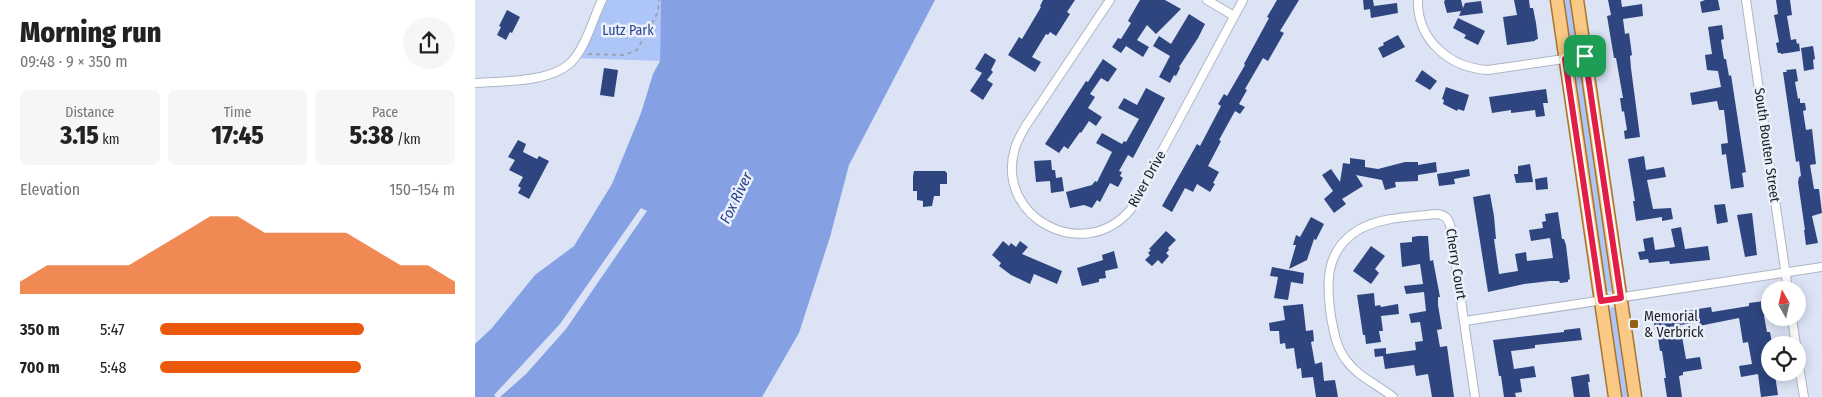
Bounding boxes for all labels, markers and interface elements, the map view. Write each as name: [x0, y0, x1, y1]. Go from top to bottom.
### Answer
text: Morning run: [20, 16, 161, 49]
button: share: [403, 17, 455, 69]
park label: Lutz Park: [602, 22, 654, 39]
pin: [1564, 35, 1606, 77]
icon: arrive: [1571, 42, 1599, 70]
text: 09:48 · 9 × 350 m: [20, 52, 127, 71]
street label: South Bouten Street: [1751, 87, 1784, 204]
text: Distance: [65, 104, 114, 121]
text: Time: [224, 104, 251, 121]
text: Pace: [372, 104, 398, 121]
text: 3.15: [60, 121, 99, 151]
text: 17:45: [211, 121, 264, 151]
text: 5:38: [350, 121, 394, 151]
text: km: [99, 131, 119, 148]
text: /km: [394, 131, 421, 148]
street label: River Drive: [1125, 148, 1170, 210]
water label: Fox River: [716, 169, 756, 226]
text: Elevation: [20, 180, 80, 199]
text: 150–154 m: [389, 180, 455, 199]
street label: Cherry Court: [1442, 227, 1470, 301]
north arrow: [1761, 281, 1806, 326]
map controls: [1761, 281, 1806, 381]
place label: Memorial & Verbrick: [1644, 308, 1704, 341]
marker: Memorial & Verbrick: [1628, 318, 1640, 330]
text: 350 m: [20, 320, 60, 339]
text: 5:47: [100, 320, 125, 339]
button: locate: [1761, 336, 1806, 381]
text: 700 m: [20, 358, 60, 377]
text: 5:48: [100, 358, 126, 377]

